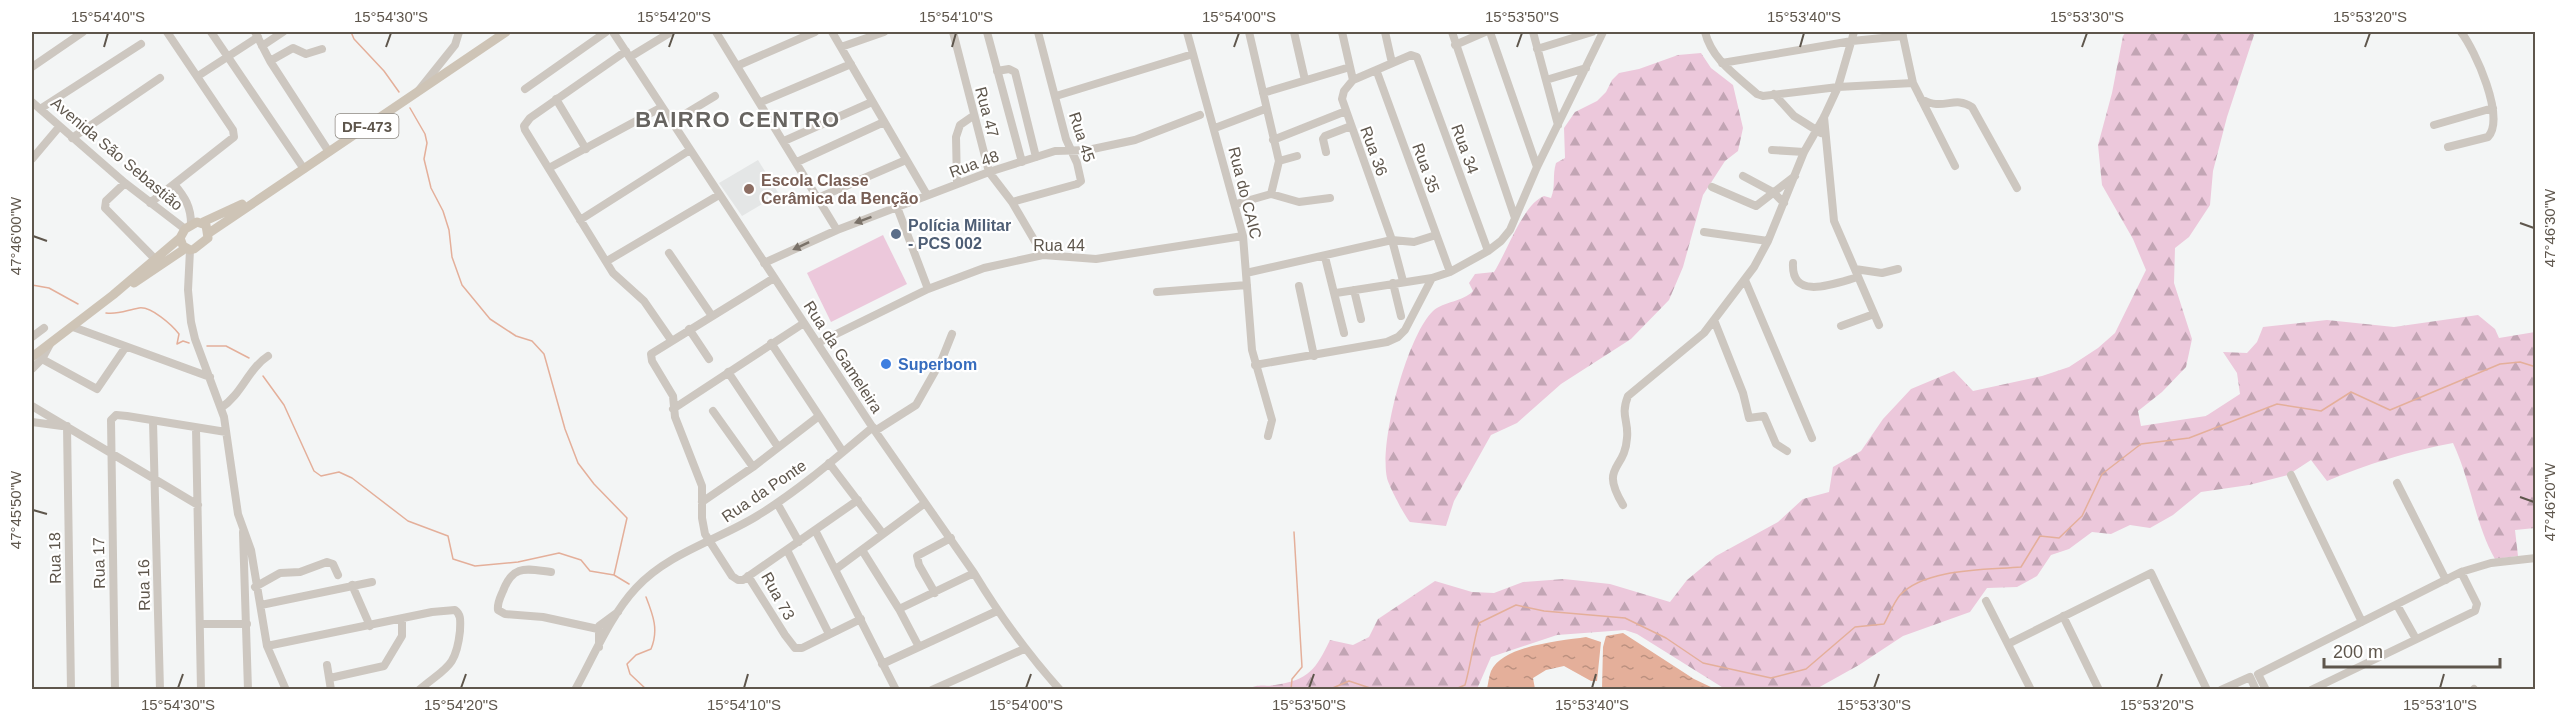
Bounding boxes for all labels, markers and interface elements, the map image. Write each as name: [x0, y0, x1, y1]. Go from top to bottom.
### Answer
text: 15°54'40"S: [71, 8, 145, 25]
text: 15°54'30"S: [354, 8, 428, 25]
text: 15°54'20"S: [637, 8, 711, 25]
text: 15°54'10"S: [919, 8, 993, 25]
text: 15°54'00"S: [1202, 8, 1276, 25]
text: 15°53'50"S: [1485, 8, 1559, 25]
text: 15°53'40"S: [1767, 8, 1841, 25]
text: 15°53'30"S: [2050, 8, 2124, 25]
text: 15°53'20"S: [2333, 8, 2407, 25]
street label: Rua 47: [972, 85, 1002, 139]
street label: Avenida São Sebastião: [48, 94, 186, 214]
district label: BAIRRO CENTRO: [635, 107, 841, 132]
street label: Rua 45: [1066, 110, 1098, 164]
road number: DF-473: [336, 114, 398, 138]
street label: Rua 34: [1448, 122, 1482, 176]
street label: Rua 36: [1357, 124, 1391, 178]
street label: Rua 35: [1409, 141, 1443, 195]
street label: Rua do CAIC: [1225, 145, 1265, 241]
street label: Rua 48: [947, 147, 1001, 181]
place label: Escola Classe Cerâmica da Benção: [761, 172, 919, 207]
marker: Escola Classe Cerâmica da Benção: [742, 182, 756, 196]
text: 47°46'30"W: [2541, 188, 2558, 267]
text: 47°46'00"W: [7, 196, 24, 275]
one-way arrow: [853, 215, 871, 225]
place label: Polícia Militar - PCS 002: [908, 217, 1011, 252]
marker: Polícia Militar - PCS 002: [889, 227, 903, 241]
street label: Rua 44: [1033, 237, 1085, 254]
one-way arrow: [792, 242, 809, 251]
street label: Rua da Gameleira: [801, 298, 886, 416]
place label: Superbom: [898, 356, 977, 373]
marker: Superbom: [879, 357, 893, 371]
street label: Rua da Ponte: [719, 457, 809, 525]
text: 47°46'20"W: [2541, 462, 2558, 541]
text: 47°45'50"W: [7, 470, 24, 549]
street label: Rua 18: [46, 532, 64, 584]
street label: Rua 17: [90, 537, 108, 589]
street label: Rua 16: [135, 559, 153, 611]
street label: Rua 73: [758, 569, 798, 623]
scale bar: [2324, 631, 2500, 669]
text: 200 m: [2333, 642, 2383, 662]
text: 15°54'30"S: [141, 696, 215, 713]
text: 15°54'20"S: [424, 696, 498, 713]
text: 15°54'10"S: [707, 696, 781, 713]
text: 15°54'00"S: [989, 696, 1063, 713]
text: 15°53'50"S: [1272, 696, 1346, 713]
text: 15°53'40"S: [1555, 696, 1629, 713]
text: 15°53'30"S: [1837, 696, 1911, 713]
text: 15°53'20"S: [2120, 696, 2194, 713]
text: 15°53'10"S: [2403, 696, 2477, 713]

